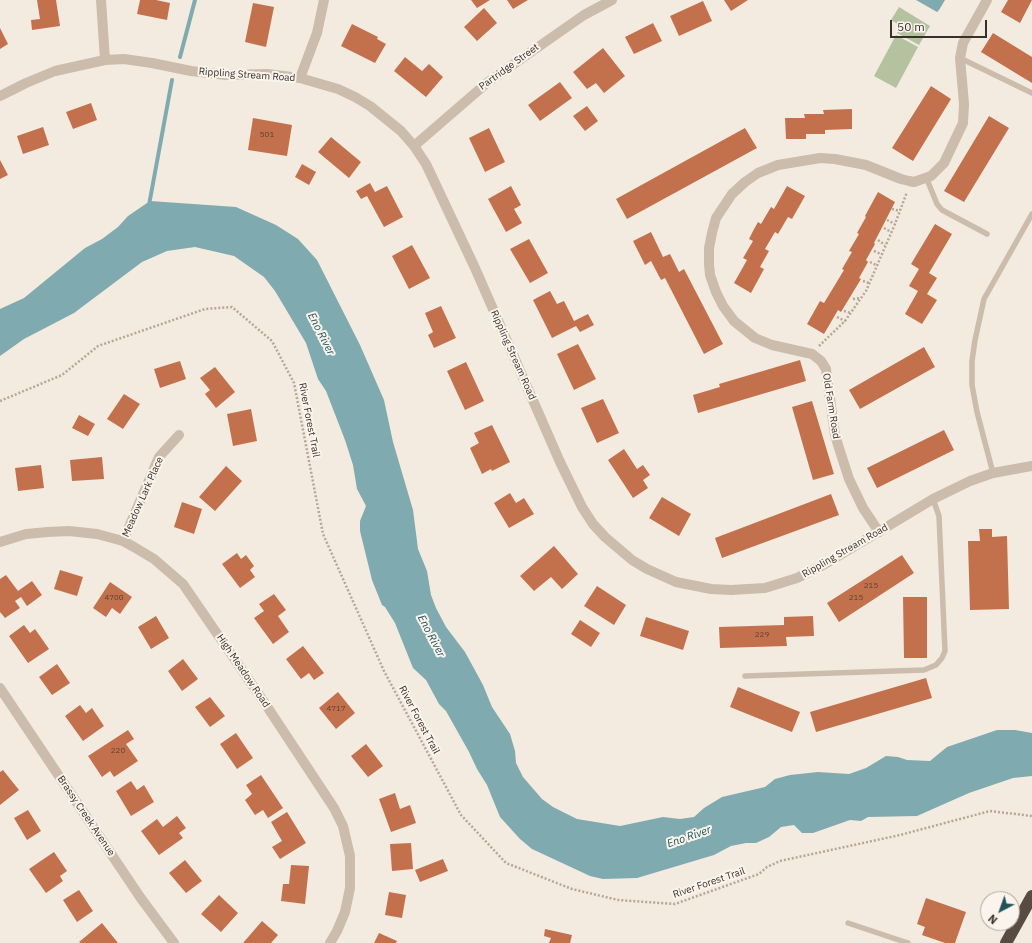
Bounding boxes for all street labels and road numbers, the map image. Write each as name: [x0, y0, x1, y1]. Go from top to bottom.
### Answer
street label: Partridge Street: [477, 41, 541, 93]
street label: Rippling Stream Road: [198, 66, 296, 84]
street label: Rippling Stream Road: [488, 308, 538, 402]
street label: Old Farm Road: [820, 372, 842, 440]
street label: River Forest Trail: [296, 382, 322, 458]
street label: Meadow Lark Place: [120, 455, 166, 539]
street label: Rippling Stream Road: [800, 522, 890, 580]
street label: High Meadow Road: [214, 632, 272, 710]
street label: River Forest Trail: [396, 684, 442, 756]
street label: Brassy Creek Avenue: [55, 774, 117, 858]
street label: River Forest Trail: [671, 865, 747, 901]

